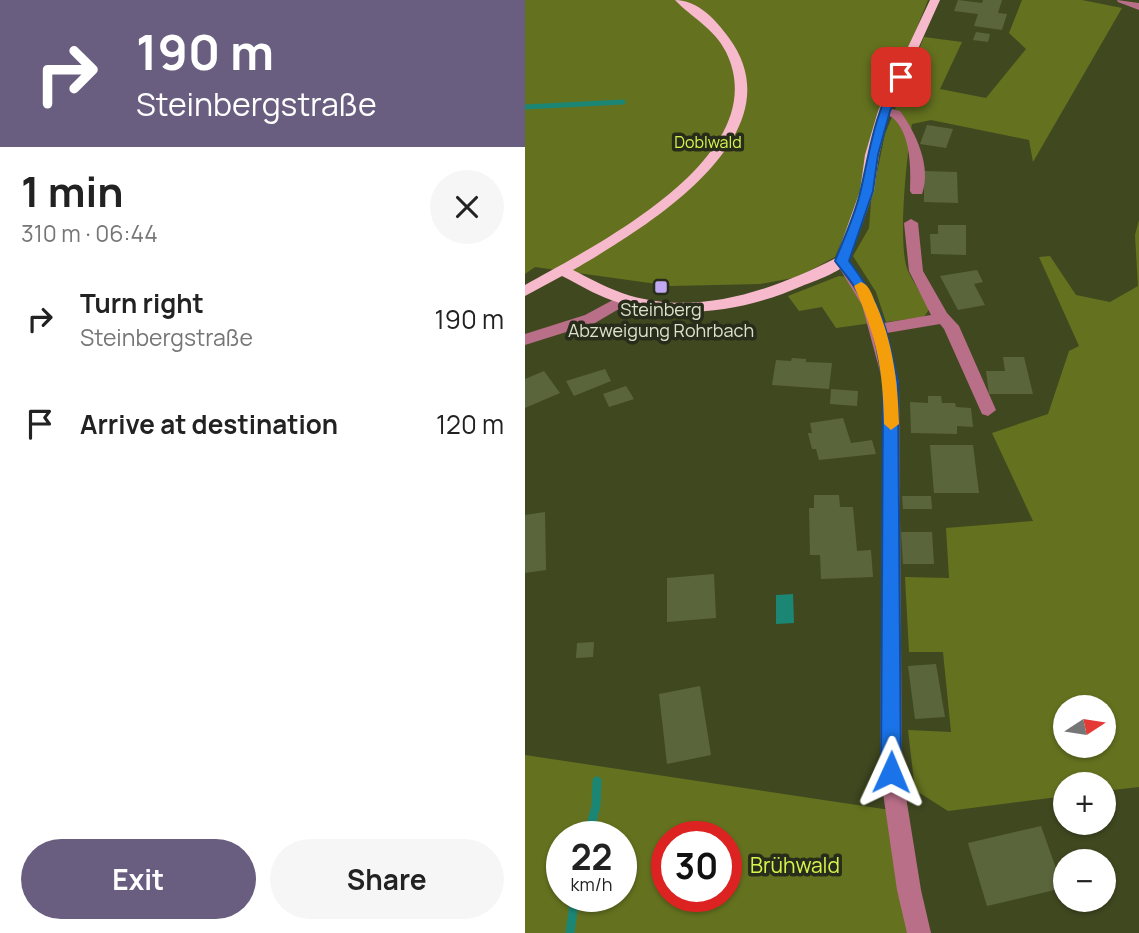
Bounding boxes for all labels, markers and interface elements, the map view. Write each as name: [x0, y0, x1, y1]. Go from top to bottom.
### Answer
text: 190 m: [136, 18, 274, 85]
icon: right: [21, 28, 112, 119]
pin: [871, 47, 931, 107]
icon: arrive: [882, 58, 920, 96]
text: Steinbergstraße: [136, 82, 377, 126]
park label: Doblwald: [674, 131, 742, 153]
text: 1 min: [21, 162, 124, 220]
button: close: [430, 170, 504, 244]
text: 310 m · 06:44: [21, 217, 158, 249]
marker: Steinberg Abzweigung Rohrbach: [653, 279, 669, 295]
text: Turn right: [80, 285, 204, 321]
place label: Steinberg Abzweigung Rohrbach: [568, 297, 754, 342]
icon: right: [21, 300, 59, 338]
text: 190 m: [435, 301, 504, 337]
text: Steinbergstraße: [80, 321, 253, 353]
icon: arrive: [21, 405, 59, 443]
text: Arrive at destination: [80, 406, 338, 442]
text: 120 m: [436, 406, 504, 442]
north arrow: [1053, 695, 1117, 758]
map controls: [1053, 695, 1116, 912]
position arrow: [854, 735, 928, 809]
button: +: [1053, 772, 1116, 835]
speed limit sign: 30: [651, 821, 742, 912]
text: 22: [571, 833, 612, 881]
button: Exit: [21, 839, 256, 919]
button: Share: [270, 839, 504, 919]
button: −: [1053, 849, 1116, 912]
park label: Brühwald: [750, 851, 840, 879]
text: km/h: [571, 872, 612, 896]

